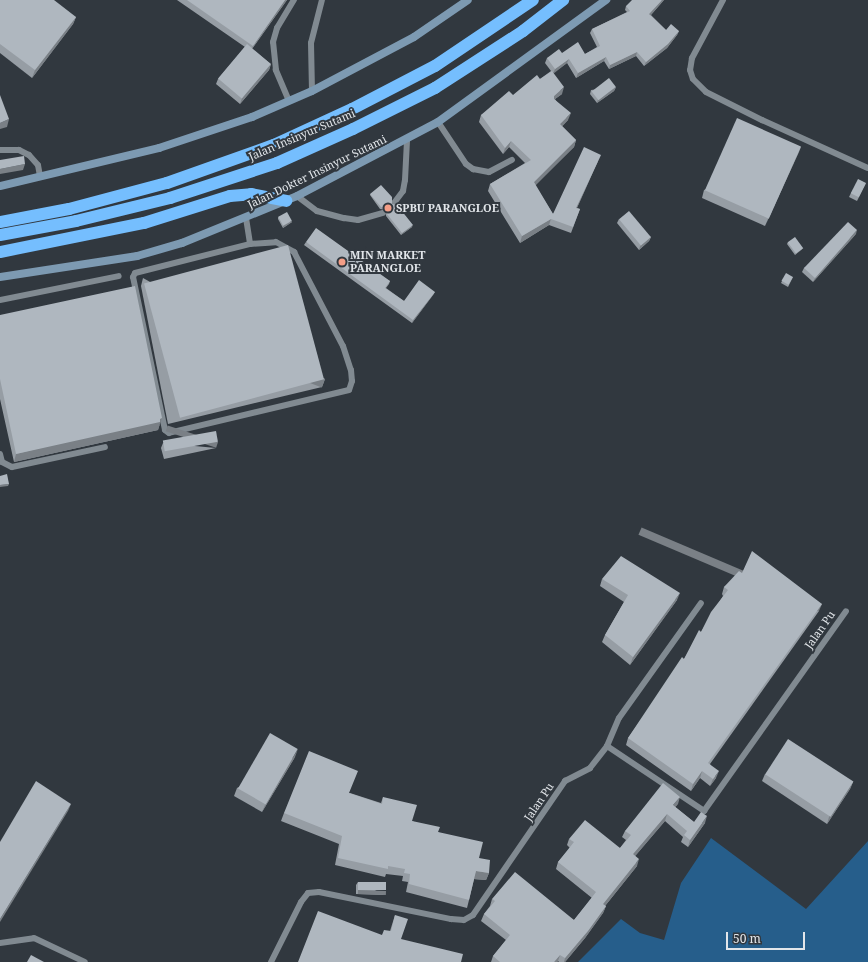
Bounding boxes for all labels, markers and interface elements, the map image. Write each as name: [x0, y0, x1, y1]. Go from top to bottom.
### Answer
street label: Jalan Insinyur Sutami: [247, 107, 357, 163]
street label: Jalan Dokter Insinyur Sutami: [245, 133, 389, 211]
place label: SPBU PARANGLOE: [396, 201, 499, 215]
marker: SPBU PARANGLOE: [383, 203, 393, 213]
place label: MIN MARKET PARANGLOE: [350, 249, 425, 275]
marker: MIN MARKET PARANGLOE: [337, 257, 347, 267]
street label: Jalan Pu: [802, 608, 838, 652]
street label: Jalan Pu: [521, 780, 557, 824]
scale bar: [728, 924, 807, 950]
text: 50 m: [733, 930, 761, 947]

